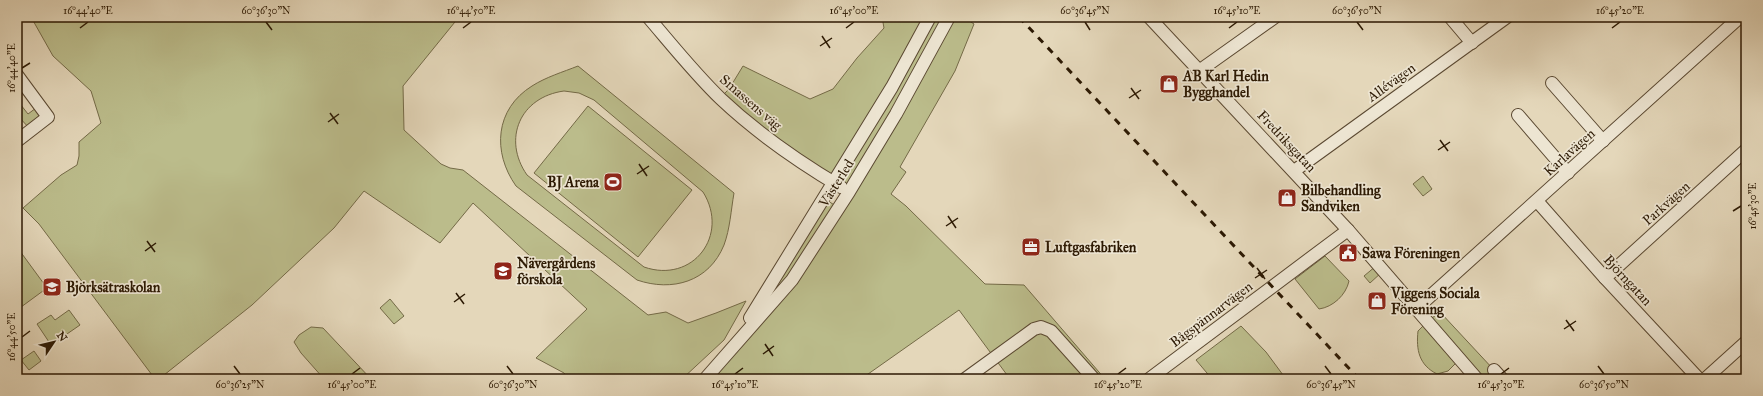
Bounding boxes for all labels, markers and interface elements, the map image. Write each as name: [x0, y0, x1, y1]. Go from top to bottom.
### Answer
text: 16°44'40"E: [63, 5, 113, 17]
text: 60°36'30"N: [241, 5, 291, 17]
text: 16°44'50"E: [447, 5, 495, 17]
text: 16°45'00"E: [830, 5, 878, 17]
text: 60°36'45"N: [1060, 5, 1110, 17]
text: 16°45'10"E: [1214, 5, 1260, 17]
text: 60°36'50"N: [1332, 5, 1382, 17]
text: 16°45'20"E: [1596, 5, 1644, 17]
text: 16°44'40"E: [6, 43, 18, 93]
street label: Allévägen: [1363, 59, 1419, 106]
place label: AB Karl Hedin Bygghandel: [1182, 68, 1269, 102]
street label: Smassens väg: [716, 71, 786, 134]
shop icon: AB Karl Hedin Bygghandel: [1158, 73, 1180, 95]
street label: Fredriksgatan: [1254, 107, 1320, 176]
street label: Karlavägen: [1540, 125, 1599, 180]
street label: Västerled: [815, 156, 858, 211]
sports icon: BJ Arena: [602, 171, 624, 193]
place label: BJ Arena: [547, 174, 600, 192]
street label: Parkvägen: [1639, 177, 1694, 229]
place label: Bilbehandling Sandviken: [1301, 182, 1381, 215]
text: 16°45'30"E: [1747, 182, 1759, 230]
shop icon: Bilbehandling Sandviken: [1276, 187, 1298, 209]
office icon: Luftgasfabriken: [1020, 236, 1042, 258]
place label: Luftgasfabriken: [1045, 239, 1137, 257]
public building icon: Sawa Föreningen: [1337, 242, 1359, 264]
place label: Sawa Föreningen: [1362, 245, 1460, 263]
street label: Björngatan: [1600, 251, 1656, 310]
place label: Nävergårdens förskola: [516, 255, 595, 288]
school or university icon: Nävergårdens förskola: [492, 260, 514, 282]
school or university icon: Björksätraskolan: [41, 276, 63, 298]
street label: Bågspännarvägen: [1167, 278, 1256, 351]
place label: Björksätraskolan: [66, 279, 161, 297]
place label: Viggens Sociala Förening: [1390, 285, 1481, 319]
shop icon: Viggens Sociala Förening: [1366, 290, 1388, 312]
text: 16°44'50"E: [6, 313, 18, 361]
north arrow: [34, 322, 74, 362]
text: N: [54, 329, 70, 345]
text: 60°36'25"N: [216, 379, 265, 391]
text: 16°45'00"E: [328, 379, 376, 391]
text: 60°36'30"N: [488, 379, 538, 391]
text: 16°45'10"E: [712, 379, 758, 391]
text: 16°45'20"E: [1094, 379, 1142, 391]
text: 60°36'45"N: [1306, 379, 1356, 391]
text: 16°45'30"E: [1477, 379, 1525, 391]
text: 60°36'50"N: [1579, 379, 1629, 391]

